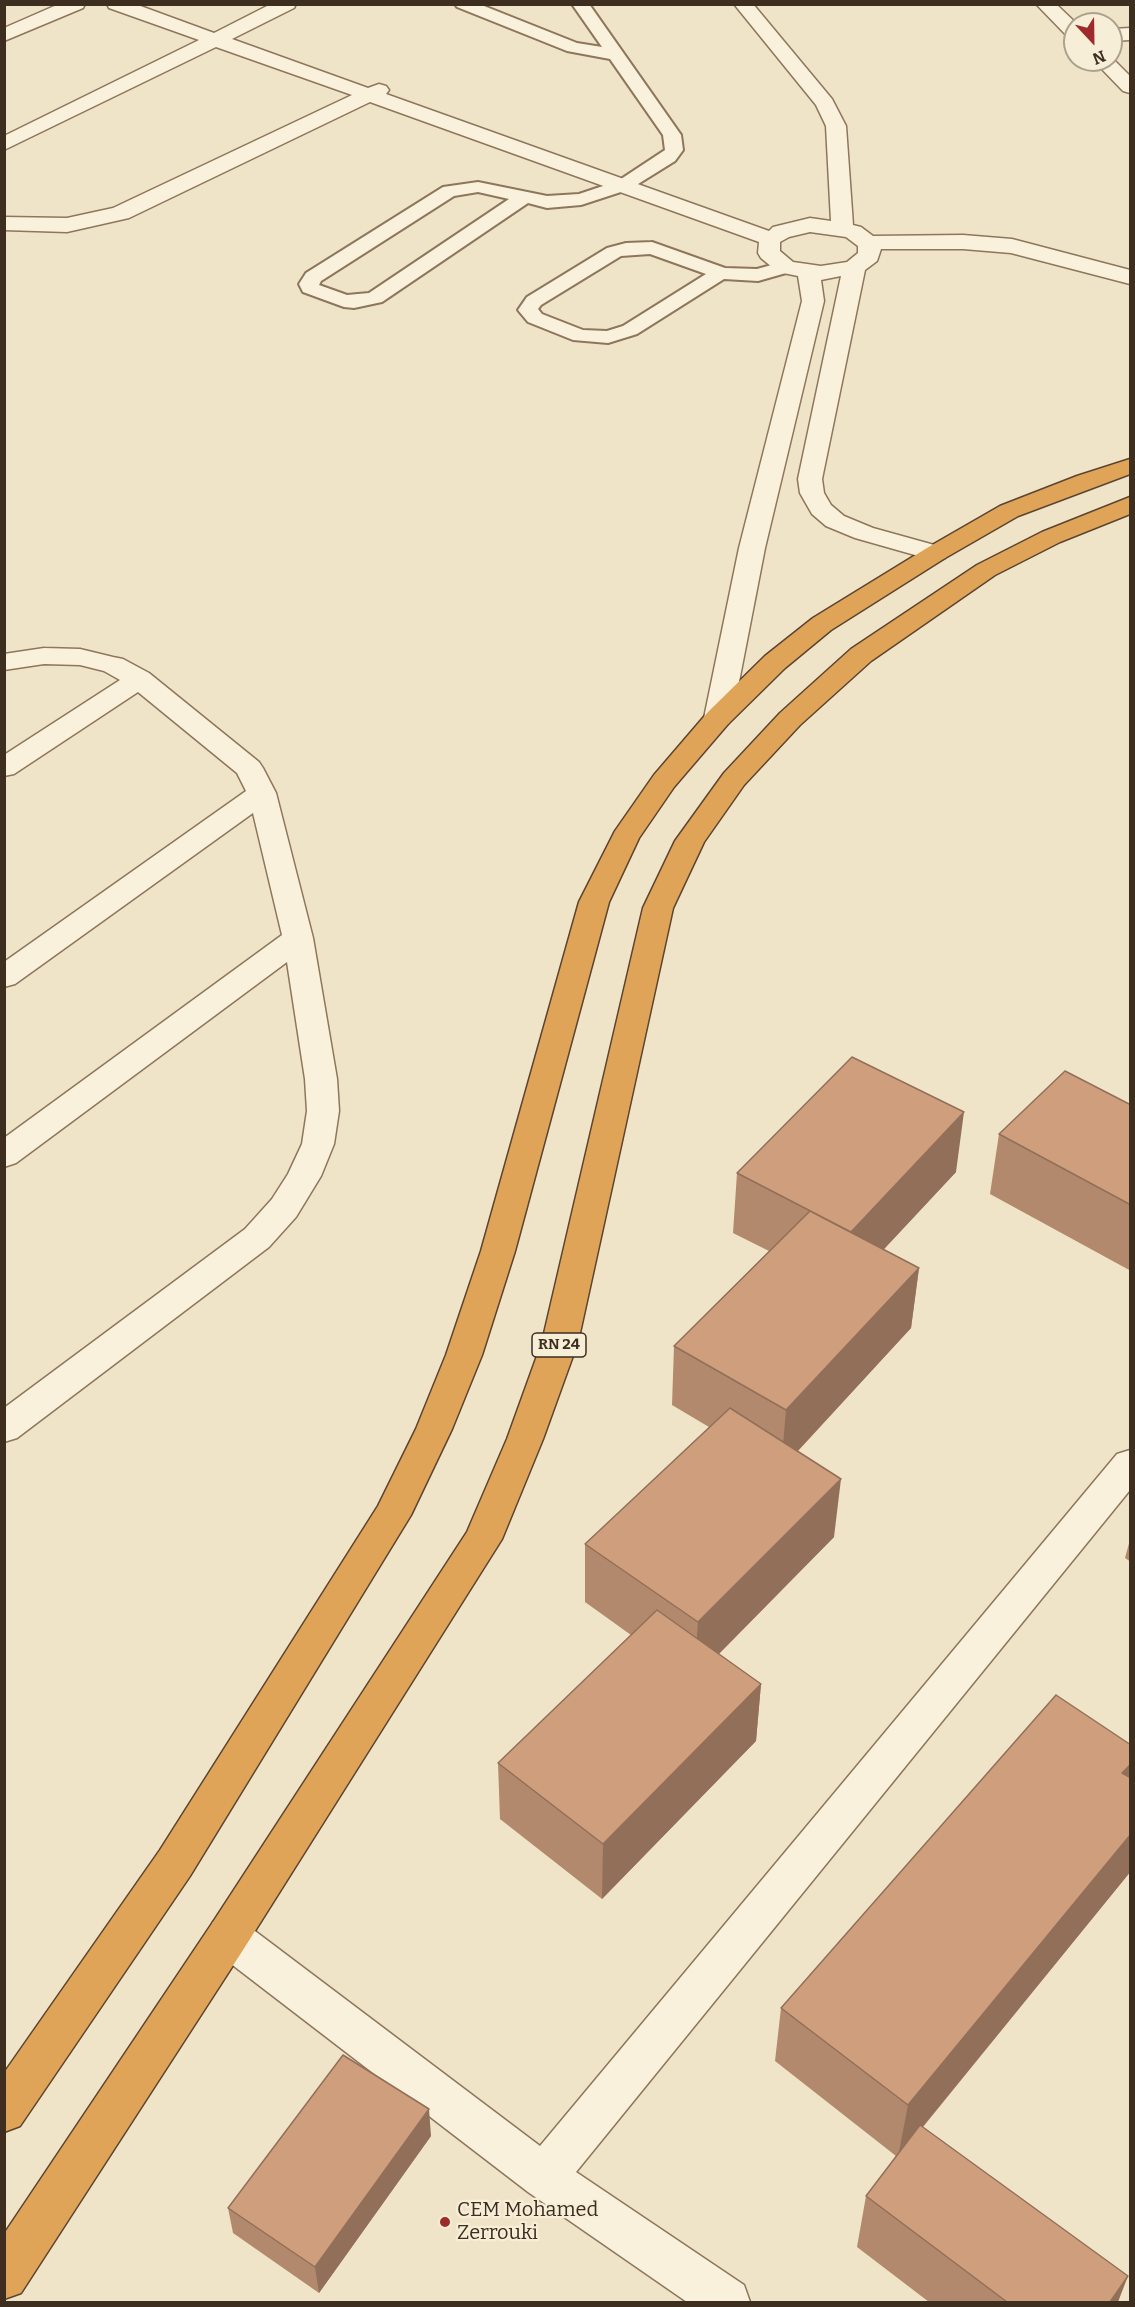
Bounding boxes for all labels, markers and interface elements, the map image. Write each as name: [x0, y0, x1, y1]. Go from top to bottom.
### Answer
north arrow: [1063, 12, 1123, 72]
text: N: [1090, 46, 1108, 68]
road number: RN 24: [532, 1333, 586, 1357]
place label: CEM Mohamed Zerrouki: [457, 2198, 598, 2245]
marker: CEM Mohamed Zerrouki: [438, 2215, 452, 2229]

